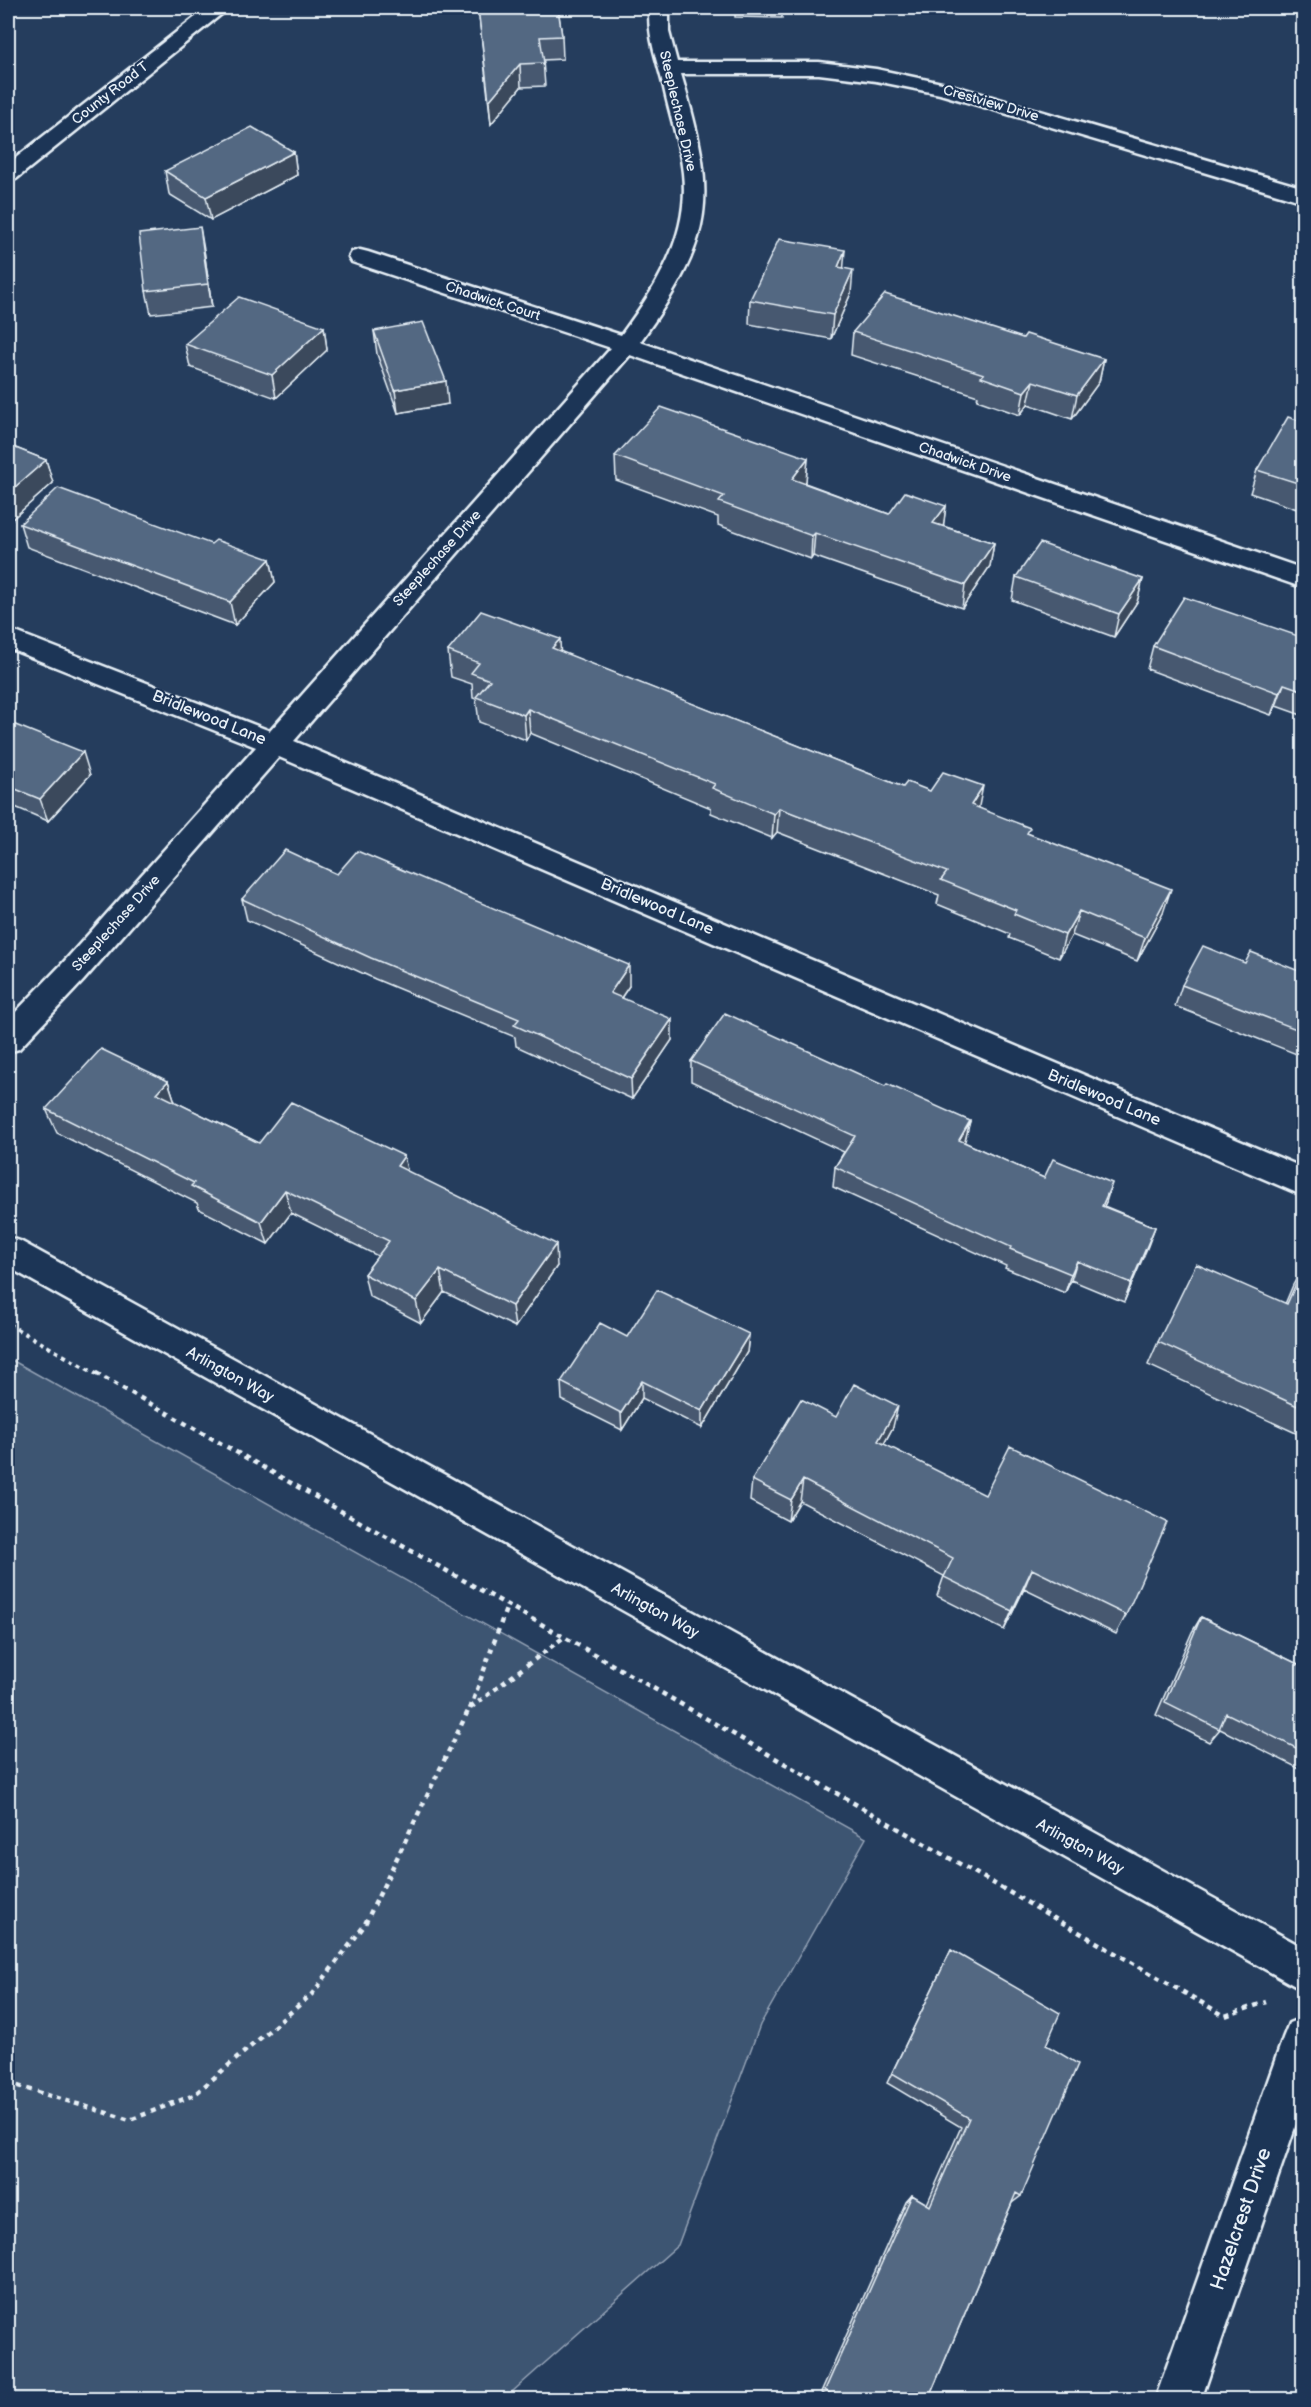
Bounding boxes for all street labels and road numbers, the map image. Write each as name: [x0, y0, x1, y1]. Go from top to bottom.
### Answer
street label: Steeplechase Drive: [656, 49, 700, 173]
street label: County Road T: [68, 57, 152, 128]
street label: Crestview Drive: [941, 81, 1041, 125]
street label: Chadwick Court: [443, 278, 543, 325]
street label: Chadwick Drive: [916, 438, 1014, 486]
street label: Steeplechase Drive: [389, 506, 485, 610]
street label: Bridlewood Lane: [149, 686, 269, 750]
street label: Steeplechase Drive: [68, 871, 164, 975]
street label: Bridlewood Lane: [598, 875, 717, 940]
street label: Bridlewood Lane: [1045, 1066, 1164, 1131]
street label: Arlington Way: [183, 1343, 278, 1407]
street label: Arlington Way: [608, 1579, 703, 1643]
street label: Arlington Way: [1033, 1815, 1128, 1879]
street label: Hazelcrest Drive: [1205, 2144, 1277, 2293]

